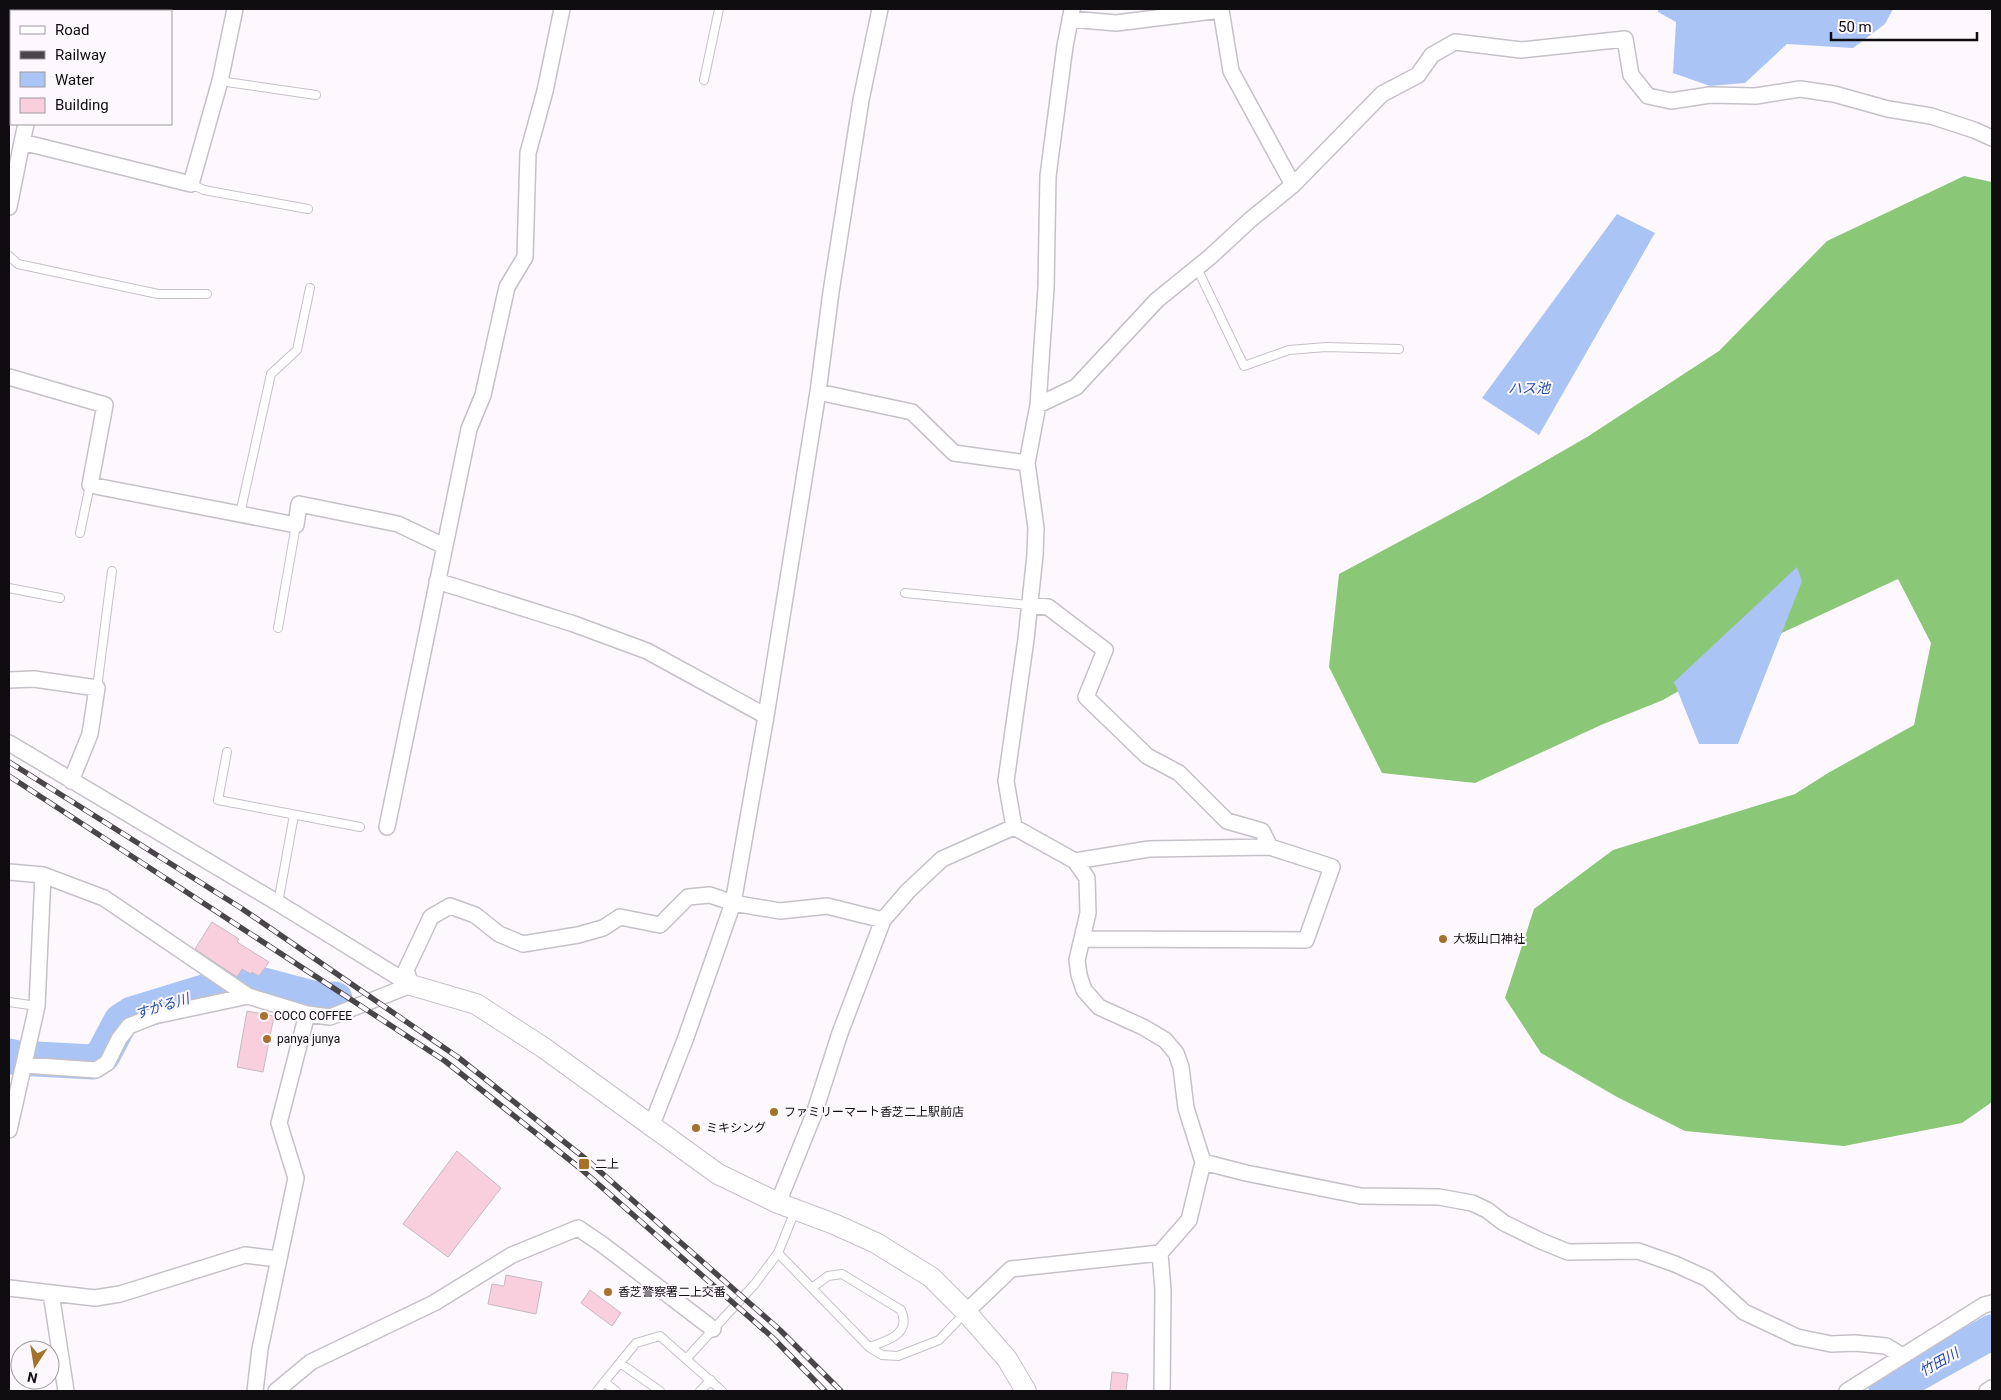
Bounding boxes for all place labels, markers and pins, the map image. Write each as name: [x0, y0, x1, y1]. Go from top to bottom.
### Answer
place label: 大坂山口神社: [1453, 932, 1525, 946]
marker: 大坂山口神社: [1437, 933, 1449, 945]
place label: COCO COFFEE: [274, 1009, 352, 1023]
marker: COCO COFFEE: [258, 1010, 270, 1022]
place label: panya junya: [277, 1032, 340, 1046]
marker: panya junya: [261, 1033, 273, 1045]
place label: ファミリーマート香芝二上駅前店: [784, 1105, 964, 1119]
marker: ファミリーマート香芝二上駅前店: [768, 1106, 780, 1118]
place label: ミキシング: [706, 1121, 766, 1135]
marker: ミキシング: [690, 1122, 702, 1134]
marker: 二上: [577, 1157, 591, 1171]
place label: 二上: [595, 1157, 619, 1171]
place label: 香芝警察署二上交番: [618, 1285, 726, 1299]
marker: 香芝警察署二上交番: [602, 1286, 614, 1298]

